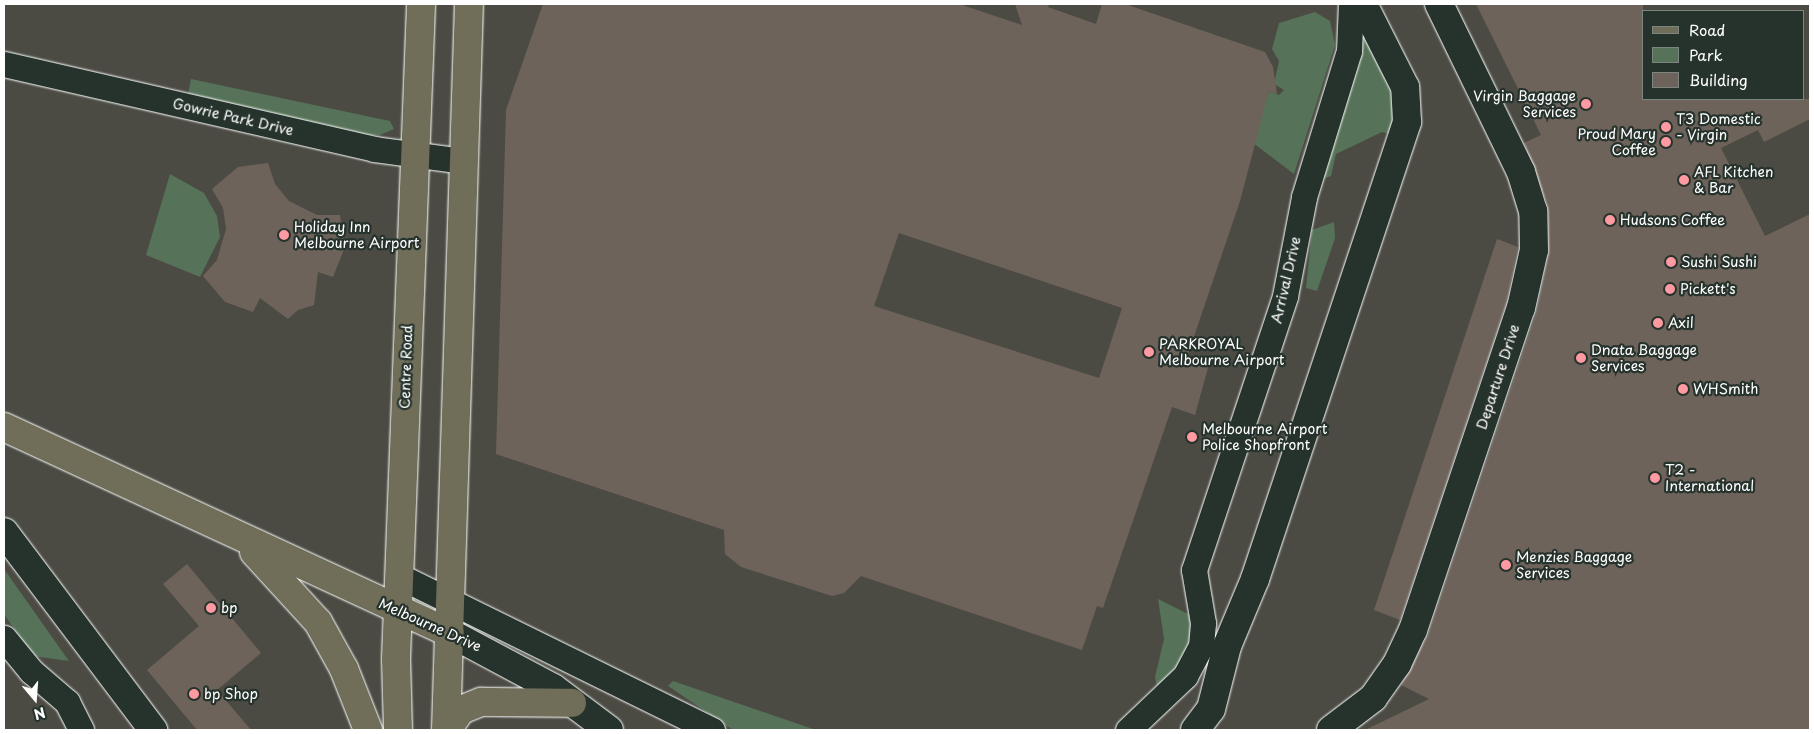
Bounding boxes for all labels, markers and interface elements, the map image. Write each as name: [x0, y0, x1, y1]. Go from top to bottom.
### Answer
legend: [1642, 10, 1804, 100]
text: Road: [1689, 18, 1725, 41]
text: Park: [1689, 43, 1723, 66]
text: Building: [1689, 68, 1748, 91]
place label: Virgin Baggage Services: [1472, 88, 1576, 120]
street label: Gowrie Park Drive: [171, 95, 295, 139]
marker: Virgin Baggage Services: [1580, 98, 1592, 110]
place label: T3 Domestic - Virgin: [1676, 111, 1762, 144]
marker: T3 Domestic - Virgin: [1660, 121, 1672, 133]
place label: Proud Mary Coffee: [1577, 126, 1656, 158]
marker: Proud Mary Coffee: [1660, 136, 1672, 148]
place label: AFL Kitchen & Bar: [1694, 164, 1775, 196]
marker: AFL Kitchen & Bar: [1678, 174, 1690, 186]
place label: Hudsons Coffee: [1620, 212, 1725, 228]
marker: Hudsons Coffee: [1604, 214, 1616, 226]
place label: Holiday Inn Melbourne Airport: [294, 219, 420, 252]
marker: Holiday Inn Melbourne Airport: [278, 229, 290, 241]
street label: Arrival Drive: [1268, 235, 1304, 325]
place label: Sushi Sushi: [1681, 254, 1757, 270]
marker: Sushi Sushi: [1665, 256, 1677, 268]
place label: Pickett's: [1680, 281, 1736, 297]
marker: Pickett's: [1664, 283, 1676, 295]
place label: Axil: [1668, 315, 1694, 331]
marker: Axil: [1652, 317, 1664, 329]
street label: Departure Drive: [1473, 322, 1523, 432]
street label: Centre Road: [396, 325, 416, 409]
place label: PARKROYAL Melbourne Airport: [1159, 336, 1285, 368]
place label: Dnata Baggage Services: [1591, 342, 1697, 374]
marker: PARKROYAL Melbourne Airport: [1143, 346, 1155, 358]
marker: Dnata Baggage Services: [1575, 352, 1587, 364]
place label: WHSmith: [1693, 381, 1758, 397]
marker: WHSmith: [1677, 383, 1689, 395]
place label: Melbourne Airport Police Shopfront: [1202, 421, 1328, 454]
marker: Melbourne Airport Police Shopfront: [1186, 431, 1198, 443]
place label: T2 - International: [1665, 462, 1754, 494]
marker: T2 - International: [1649, 472, 1661, 484]
place label: Menzies Baggage Services: [1516, 549, 1634, 582]
marker: Menzies Baggage Services: [1500, 559, 1512, 571]
street label: Melbourne Drive: [376, 595, 484, 655]
place label: bp: [221, 600, 237, 616]
marker: bp: [205, 602, 217, 614]
north arrow: [10, 674, 60, 724]
place label: bp Shop: [204, 686, 259, 702]
marker: bp Shop: [188, 688, 200, 700]
text: N: [31, 702, 48, 725]

